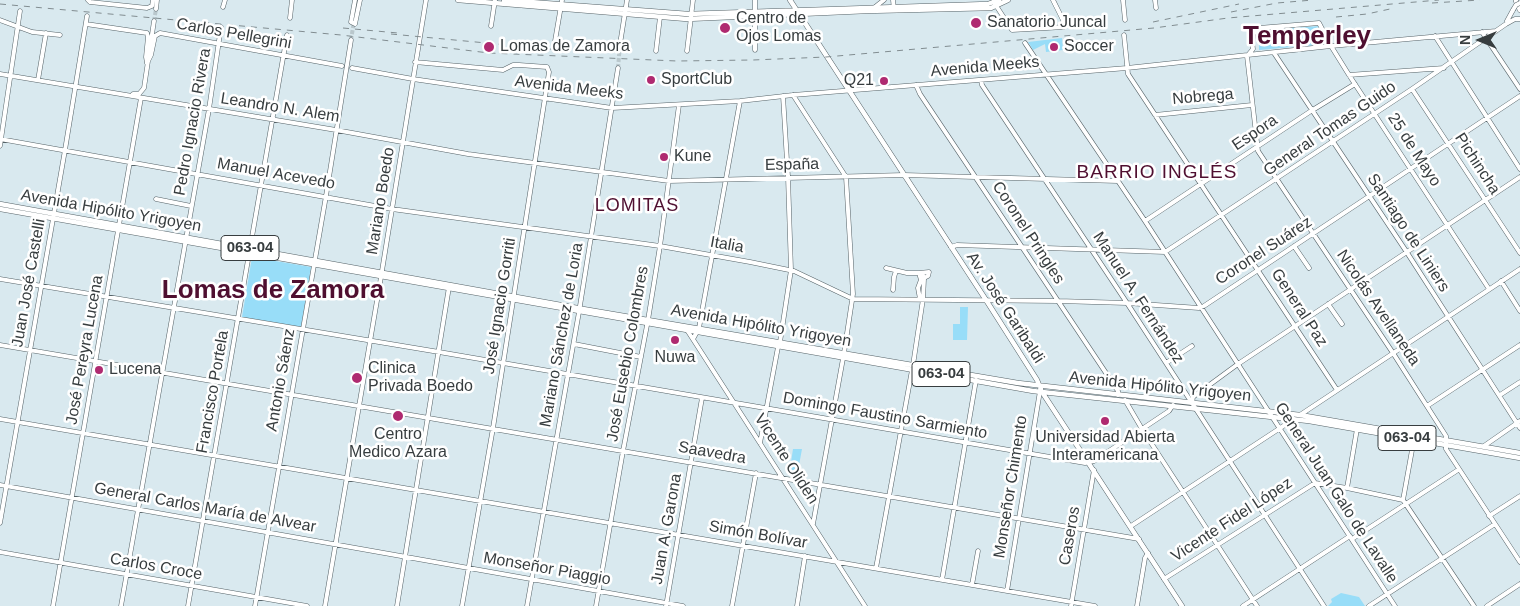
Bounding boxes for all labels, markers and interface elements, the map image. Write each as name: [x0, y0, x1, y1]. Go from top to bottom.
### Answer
place label: Centro de Ojos Lomas: [736, 9, 821, 47]
place label: Sanatorio Juncal: [987, 13, 1106, 33]
street label: Carlos Pellegrini: [175, 14, 293, 54]
north arrow: [1455, 15, 1505, 65]
marker: Sanatorio Juncal: [969, 16, 983, 30]
marker: Centro de Ojos Lomas: [718, 21, 732, 35]
district label: Temperley: [1243, 21, 1371, 53]
text: N: [1457, 35, 1473, 45]
place label: Lomas de Zamora: [500, 37, 630, 57]
place label: Soccer: [1064, 37, 1114, 57]
marker: Lomas de Zamora: [482, 40, 496, 54]
marker: Soccer: [1048, 41, 1060, 53]
street label: Pedro Ignacio Rivera: [171, 47, 215, 197]
street label: Avenida Meeks: [930, 53, 1040, 81]
place label: SportClub: [661, 70, 732, 90]
place label: Q21: [844, 71, 874, 91]
street label: Avenida Meeks: [514, 72, 624, 104]
marker: SportClub: [645, 74, 657, 86]
marker: Q21: [878, 75, 890, 87]
street label: General Tomas Guido: [1260, 78, 1400, 180]
street label: Nobrega: [1172, 85, 1234, 109]
street label: Leandro N. Alem: [219, 89, 341, 127]
street label: 25 de Mayo: [1383, 110, 1445, 190]
street label: Espora: [1229, 111, 1281, 155]
street label: Pichincha: [1450, 130, 1504, 198]
street label: Mariano Boedo: [363, 146, 399, 256]
place label: Kune: [674, 147, 711, 167]
marker: Kune: [658, 151, 670, 163]
street label: Manuel Acevedo: [216, 154, 336, 194]
street label: España: [765, 155, 819, 175]
district label: BARRIO INGLÉS: [1075, 162, 1239, 184]
street label: Santiago de Liniers: [1363, 170, 1453, 296]
street label: Coronel Pringles: [988, 178, 1068, 288]
street label: Avenida Hipólito Yrigoyen: [19, 186, 203, 236]
district label: LOMITAS: [594, 195, 680, 217]
street label: Coronel Suárez: [1212, 213, 1316, 289]
street label: Juan José Castelli: [8, 217, 50, 349]
street label: Manuel A. Fernández: [1088, 229, 1188, 367]
street label: Italia: [709, 233, 745, 257]
road number: 063-04: [221, 236, 279, 260]
street label: José Ignacio Gorriti: [480, 236, 520, 376]
street label: Mariano Sánchez de Loria: [536, 241, 588, 429]
street label: Nicolás Avellaneda: [1332, 246, 1424, 370]
street label: Av. José Garibaldi: [962, 249, 1048, 367]
street label: José Eusebio Colombres: [603, 265, 653, 443]
street label: General Paz: [1267, 265, 1331, 351]
street label: José Pereyra Lucena: [62, 274, 108, 426]
district label: Lomas de Zamora: [162, 275, 384, 307]
street label: Avenida Hipólito Yrigoyen: [669, 301, 853, 351]
street label: Antonio Sáenz: [263, 327, 299, 433]
street label: Francisco Portela: [193, 329, 233, 455]
marker: Nuwa: [669, 334, 681, 346]
place label: Nuwa: [655, 348, 695, 368]
place label: Clinica Privada Boedo: [368, 359, 473, 397]
place label: Lucena: [109, 360, 161, 380]
road number: 063-04: [912, 362, 970, 386]
marker: Lucena: [93, 364, 105, 376]
street label: Avenida Hipólito Yrigoyen: [1068, 368, 1252, 406]
marker: Clinica Privada Boedo: [350, 371, 364, 385]
street label: Domingo Faustino Sarmiento: [781, 389, 989, 443]
street label: General Juan Galo de Lavalle: [1270, 399, 1402, 587]
marker: Centro Medico Azara: [391, 409, 405, 423]
street label: Vicente Oliden: [750, 410, 822, 508]
street label: Monseñor Chimento: [990, 414, 1032, 560]
marker: Universidad Abierta Interamericana: [1099, 415, 1111, 427]
place label: Centro Medico Azara: [349, 425, 447, 463]
road number: 063-04: [1378, 426, 1436, 450]
place label: Universidad Abierta Interamericana: [1035, 428, 1175, 466]
street label: Saavedra: [677, 438, 747, 468]
street label: Juan A. Garona: [648, 472, 686, 586]
street label: Vicente Fidel López: [1168, 474, 1296, 566]
street label: General Carlos María de Alvear: [93, 479, 317, 537]
street label: Caseros: [1055, 505, 1085, 567]
street label: Simón Bolívar: [707, 517, 809, 553]
street label: Monseñor Piaggio: [482, 548, 612, 590]
street label: Carlos Croce: [108, 549, 204, 585]

